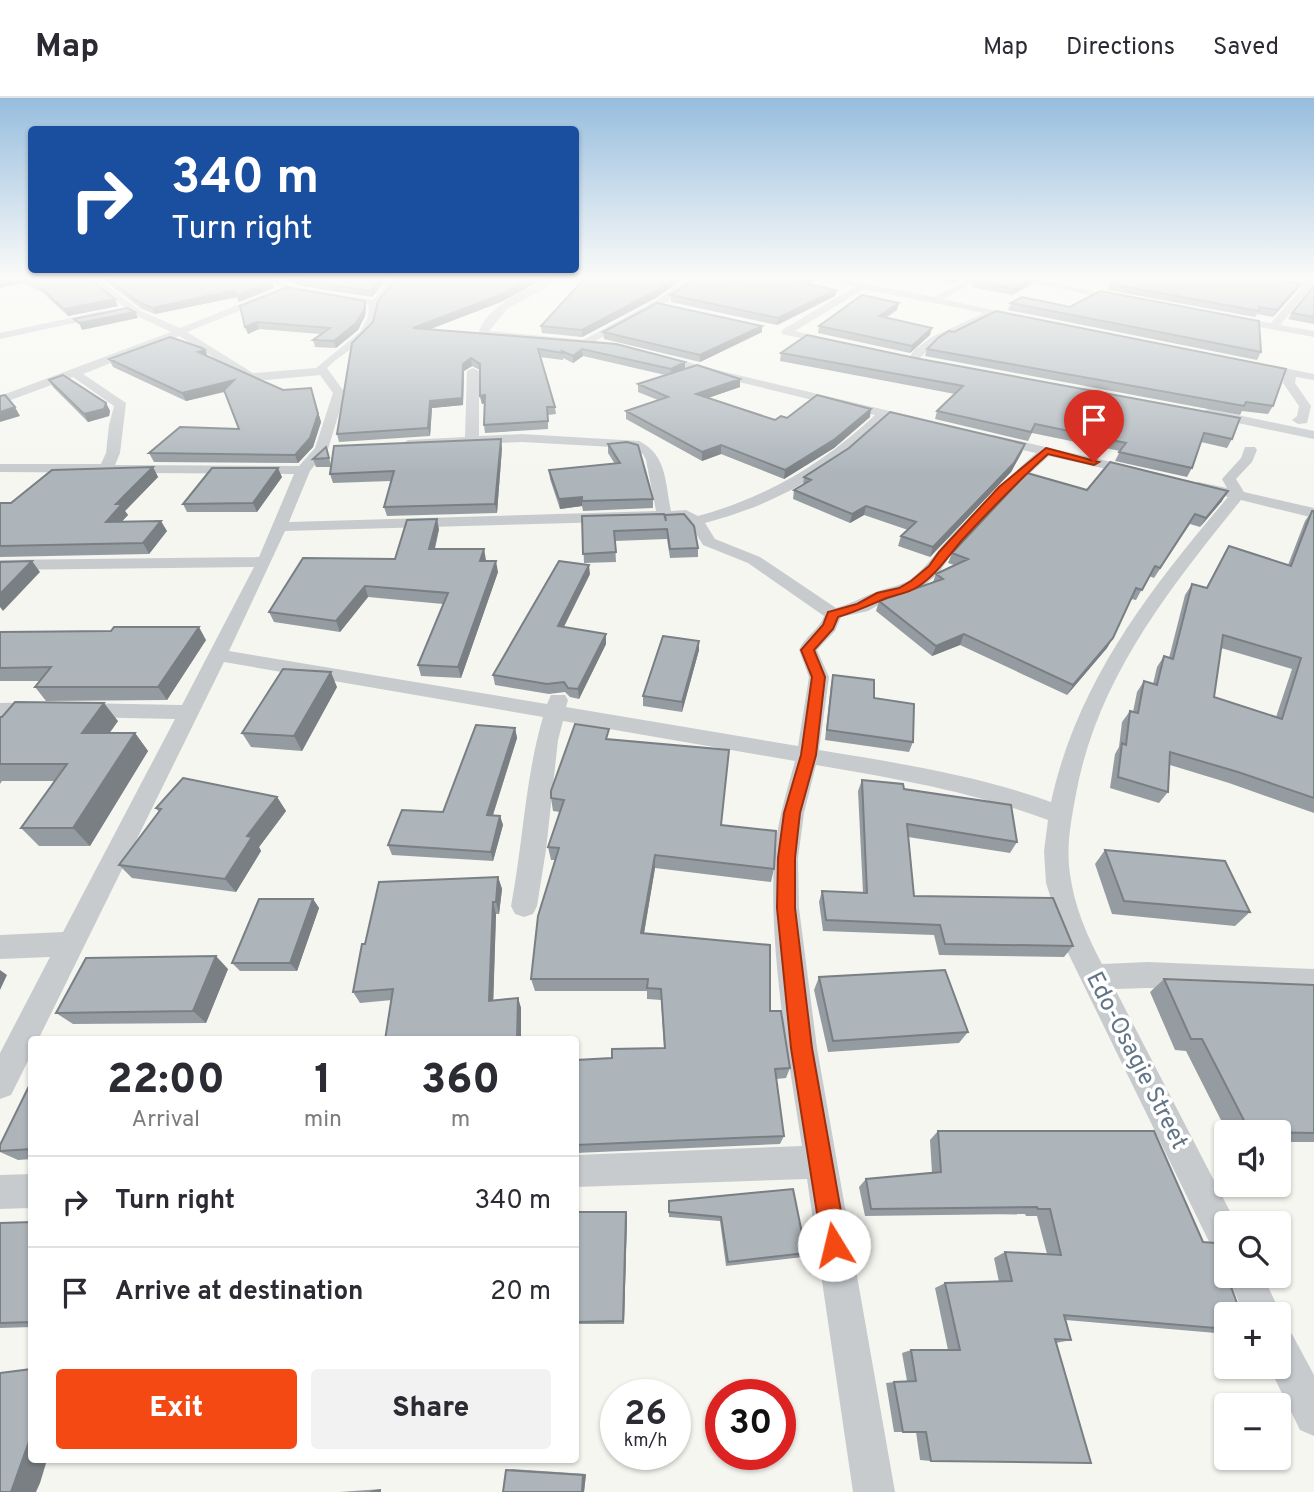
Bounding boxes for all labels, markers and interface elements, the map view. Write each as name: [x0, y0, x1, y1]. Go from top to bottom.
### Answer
text: Map: [35, 27, 99, 69]
text: Map: [983, 33, 1028, 63]
text: Directions: [1066, 33, 1175, 63]
text: Saved: [1213, 33, 1279, 63]
text: 340 m: [171, 149, 319, 211]
icon: right: [56, 154, 147, 245]
text: Turn right: [171, 210, 313, 250]
pin: [1064, 390, 1124, 462]
icon: arrive: [1075, 401, 1113, 439]
street label: Edo-Osagie Street: [1078, 967, 1194, 1155]
text: 22:00: [107, 1055, 225, 1108]
text: 1: [314, 1055, 331, 1108]
text: 360: [421, 1055, 500, 1108]
text: Arrival: [132, 1106, 200, 1135]
text: min: [304, 1106, 342, 1135]
text: m: [451, 1106, 470, 1135]
map controls: [1214, 1120, 1291, 1470]
button: sound: [1214, 1120, 1291, 1197]
icon: right: [56, 1183, 94, 1221]
text: Turn right: [115, 1185, 235, 1218]
text: 340 m: [474, 1185, 551, 1218]
position arrow: [797, 1208, 871, 1282]
button: search: [1214, 1211, 1291, 1288]
icon: arrive: [56, 1274, 94, 1312]
text: Arrive at destination: [115, 1276, 363, 1309]
text: 20 m: [490, 1276, 551, 1309]
button: +: [1214, 1302, 1291, 1379]
button: Exit: [56, 1369, 297, 1449]
button: Share: [311, 1369, 551, 1449]
speed limit sign: 30: [705, 1379, 796, 1470]
text: 26: [624, 1393, 667, 1437]
button: −: [1214, 1393, 1291, 1470]
text: km/h: [624, 1430, 667, 1453]

